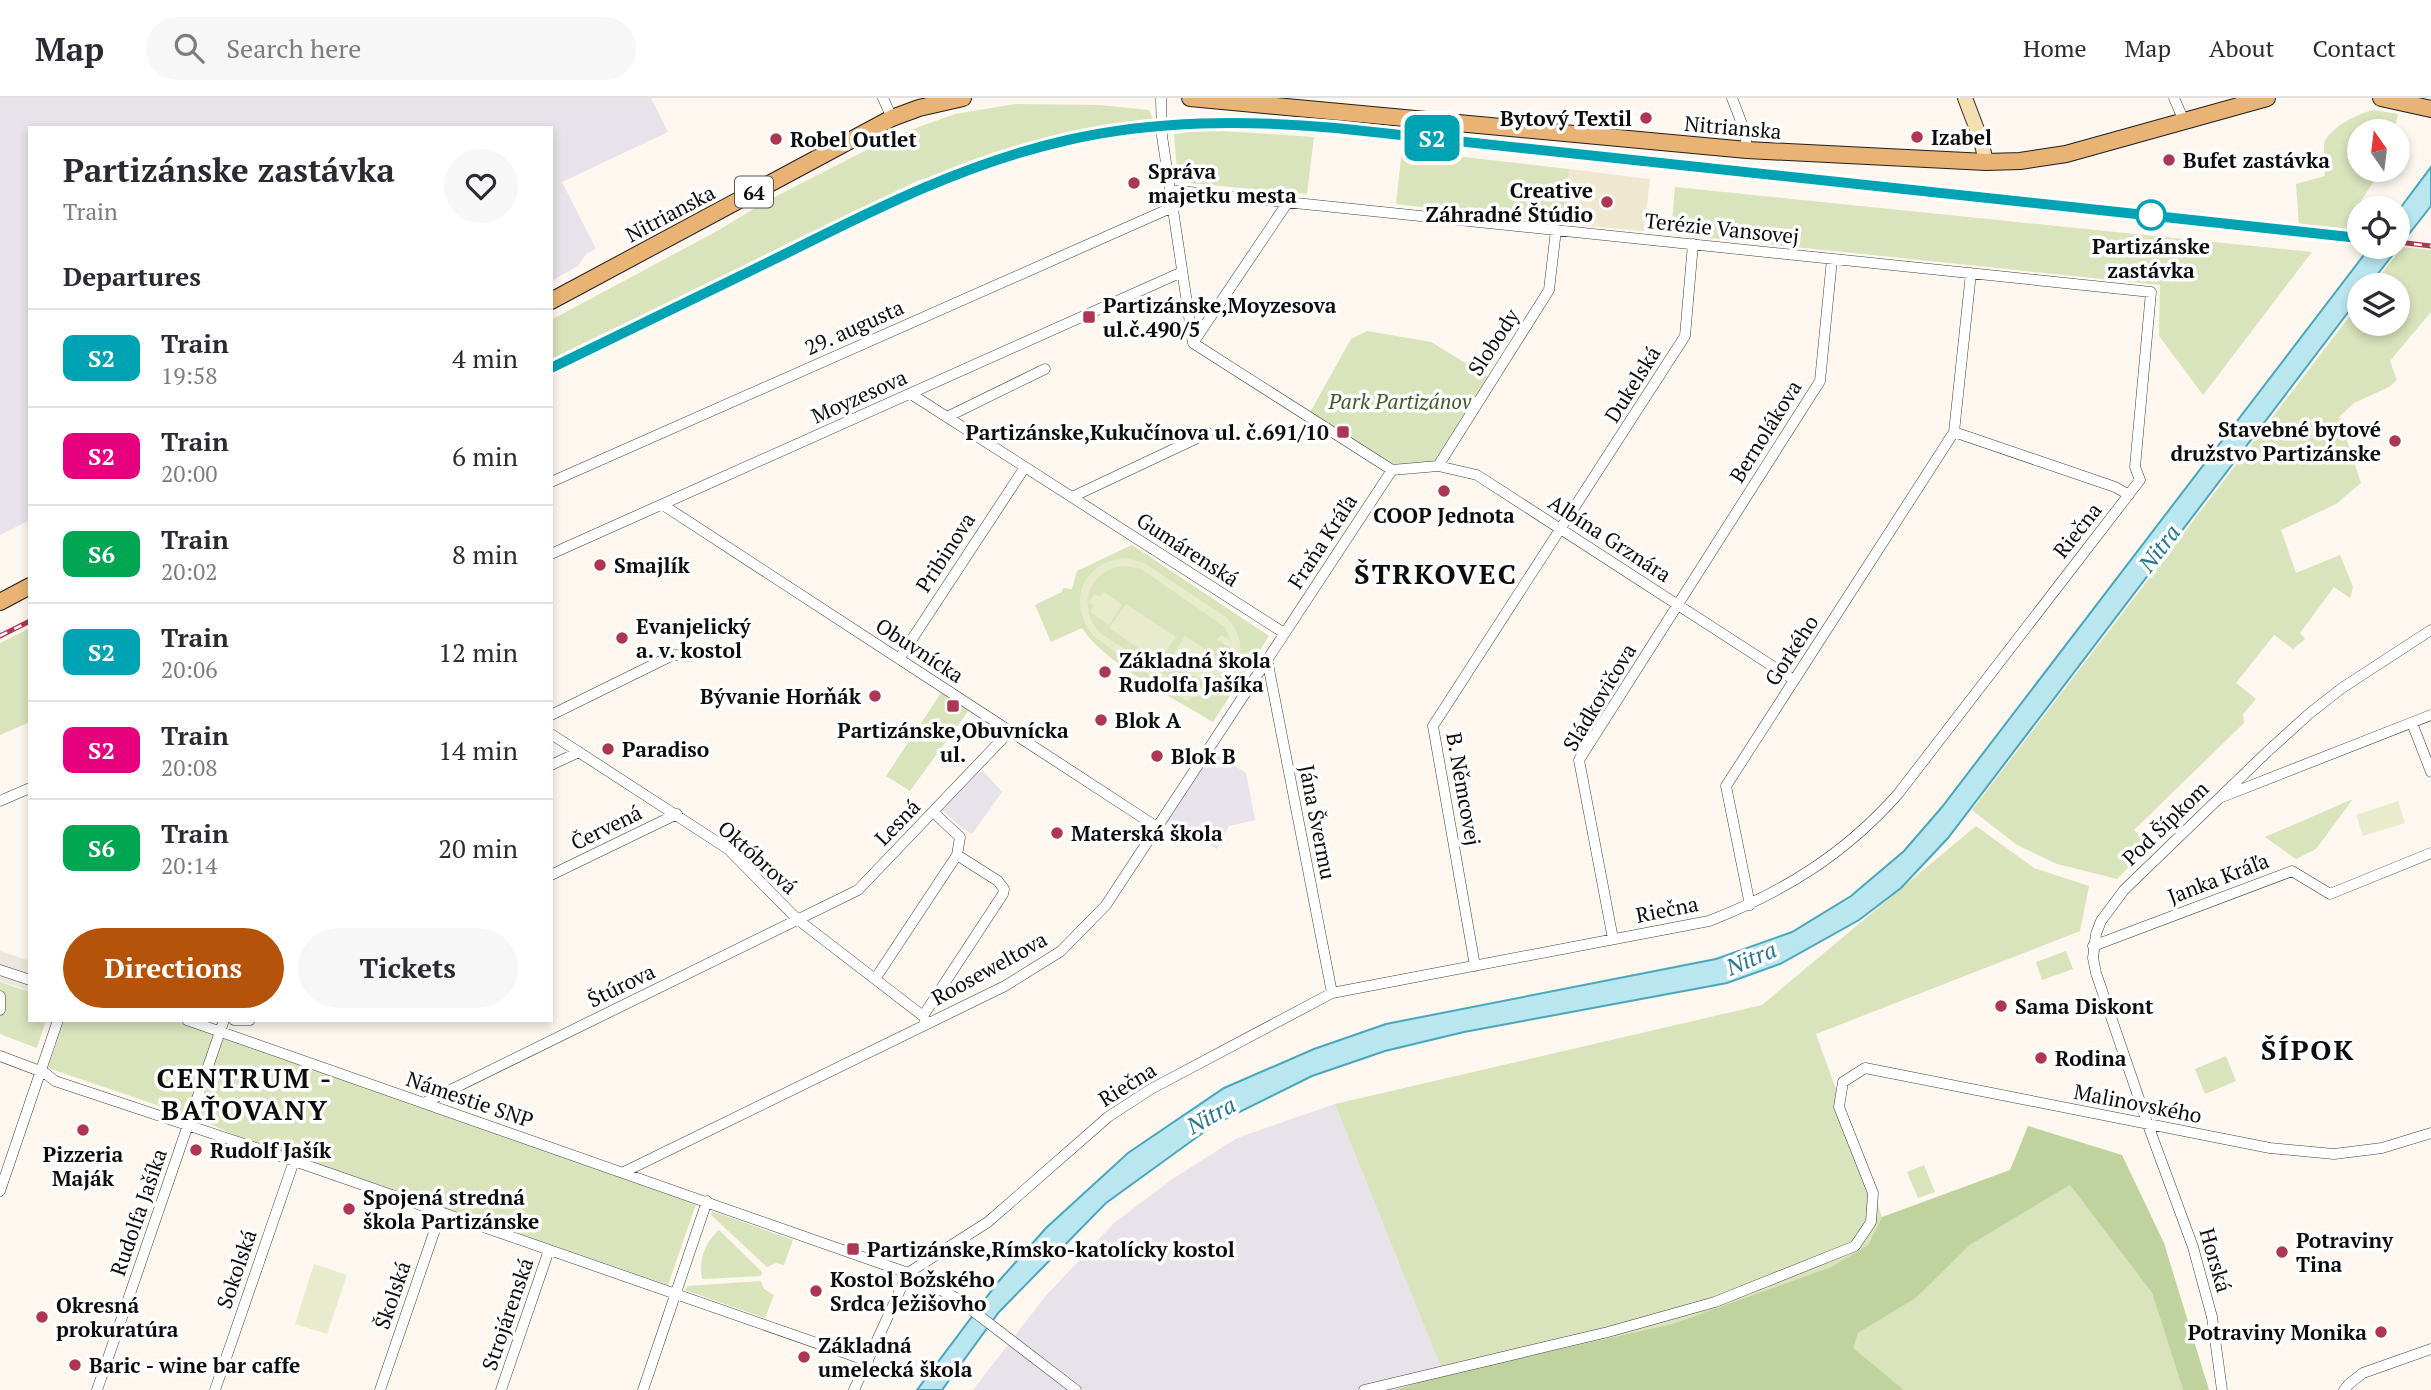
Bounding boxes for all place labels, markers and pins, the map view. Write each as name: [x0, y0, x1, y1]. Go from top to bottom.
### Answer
place label: Bytový Textil: [1500, 104, 1632, 132]
marker: Bytový Textil: [1638, 110, 1654, 126]
place label: Izabel: [1931, 123, 1992, 151]
place label: Robel Outlet: [790, 125, 917, 153]
marker: Izabel: [1909, 129, 1925, 145]
marker: Robel Outlet: [768, 131, 784, 147]
place label: Bufet zastávka: [2183, 146, 2330, 174]
marker: Bufet zastávka: [2161, 152, 2177, 168]
place label: Správa majetku mesta: [1148, 157, 1297, 209]
marker: Správa majetku mesta: [1126, 175, 1142, 191]
place label: Creative Záhradné Štúdio: [1426, 176, 1593, 228]
marker: Creative Záhradné Štúdio: [1599, 194, 1615, 210]
marker: Partizánske zastávka: [2136, 200, 2166, 230]
place label: Partizánske zastávka: [2092, 232, 2210, 284]
place label: Partizánske,Moyzesova ul.č.490/5: [1103, 291, 1337, 343]
marker: Partizánske,Moyzesova ul.č.490/5: [1081, 309, 1097, 325]
place label: Stavebné bytové družstvo Partizánske: [2170, 415, 2381, 467]
place label: Partizánske,Kukučínova ul. č.691/10: [966, 418, 1329, 446]
marker: Partizánske,Kukučínova ul. č.691/10: [1335, 424, 1351, 440]
marker: Stavebné bytové družstvo Partizánske: [2387, 433, 2403, 449]
marker: COOP Jednota: [1436, 483, 1452, 499]
place label: COOP Jednota: [1373, 501, 1515, 529]
place label: Smajlík: [614, 551, 690, 579]
marker: Smajlík: [592, 557, 608, 573]
place label: Evanjelický a. v. kostol: [636, 612, 752, 664]
marker: Evanjelický a. v. kostol: [614, 630, 630, 646]
place label: Základná škola Rudolfa Jašíka: [1119, 646, 1271, 698]
marker: Základná škola Rudolfa Jašíka: [1097, 664, 1113, 680]
place label: Bývanie Horňák: [700, 682, 862, 710]
marker: Bývanie Horňák: [867, 688, 883, 704]
marker: Partizánske,Obuvnícka ul.: [945, 698, 961, 714]
place label: Blok A: [1115, 706, 1182, 734]
marker: Blok A: [1093, 712, 1109, 728]
place label: Partizánske,Obuvnícka ul.: [837, 716, 1069, 768]
place label: Paradiso: [622, 735, 709, 763]
marker: Paradiso: [600, 741, 616, 757]
place label: Blok B: [1171, 742, 1236, 770]
marker: Blok B: [1149, 748, 1165, 764]
place label: Materská škola: [1071, 819, 1223, 847]
marker: Materská škola: [1049, 825, 1065, 841]
place label: Sama Diskont: [2015, 992, 2154, 1020]
marker: Sama Diskont: [1993, 998, 2009, 1014]
place label: Rodina: [2055, 1044, 2127, 1072]
marker: Rodina: [2033, 1050, 2049, 1066]
marker: Pizzeria Maják: [75, 1122, 91, 1138]
place label: Rudolf Jašík: [210, 1136, 332, 1164]
place label: Pizzeria Maják: [43, 1140, 123, 1192]
marker: Rudolf Jašík: [188, 1142, 204, 1158]
place label: Spojená stredná škola Partizánske: [363, 1183, 539, 1235]
marker: Spojená stredná škola Partizánske: [341, 1201, 357, 1217]
place label: Potraviny Tina: [2296, 1226, 2394, 1278]
place label: Partizánske,Rímsko-katolícky kostol: [867, 1235, 1235, 1263]
marker: Partizánske,Rímsko-katolícky kostol: [845, 1241, 861, 1257]
marker: Potraviny Tina: [2274, 1244, 2290, 1260]
place label: Kostol Božského Srdca Ježišovho: [830, 1265, 995, 1317]
marker: Kostol Božského Srdca Ježišovho: [808, 1283, 824, 1299]
place label: Okresná prokuratúra: [56, 1291, 179, 1343]
marker: Okresná prokuratúra: [34, 1309, 50, 1325]
place label: Potraviny Monika: [2188, 1318, 2367, 1346]
marker: Potraviny Monika: [2373, 1324, 2389, 1340]
place label: Základná umelecká škola: [818, 1331, 973, 1383]
marker: Základná umelecká škola: [796, 1349, 812, 1365]
place label: Baric - wine bar caffe: [89, 1351, 300, 1379]
marker: Baric - wine bar caffe: [67, 1357, 83, 1373]

